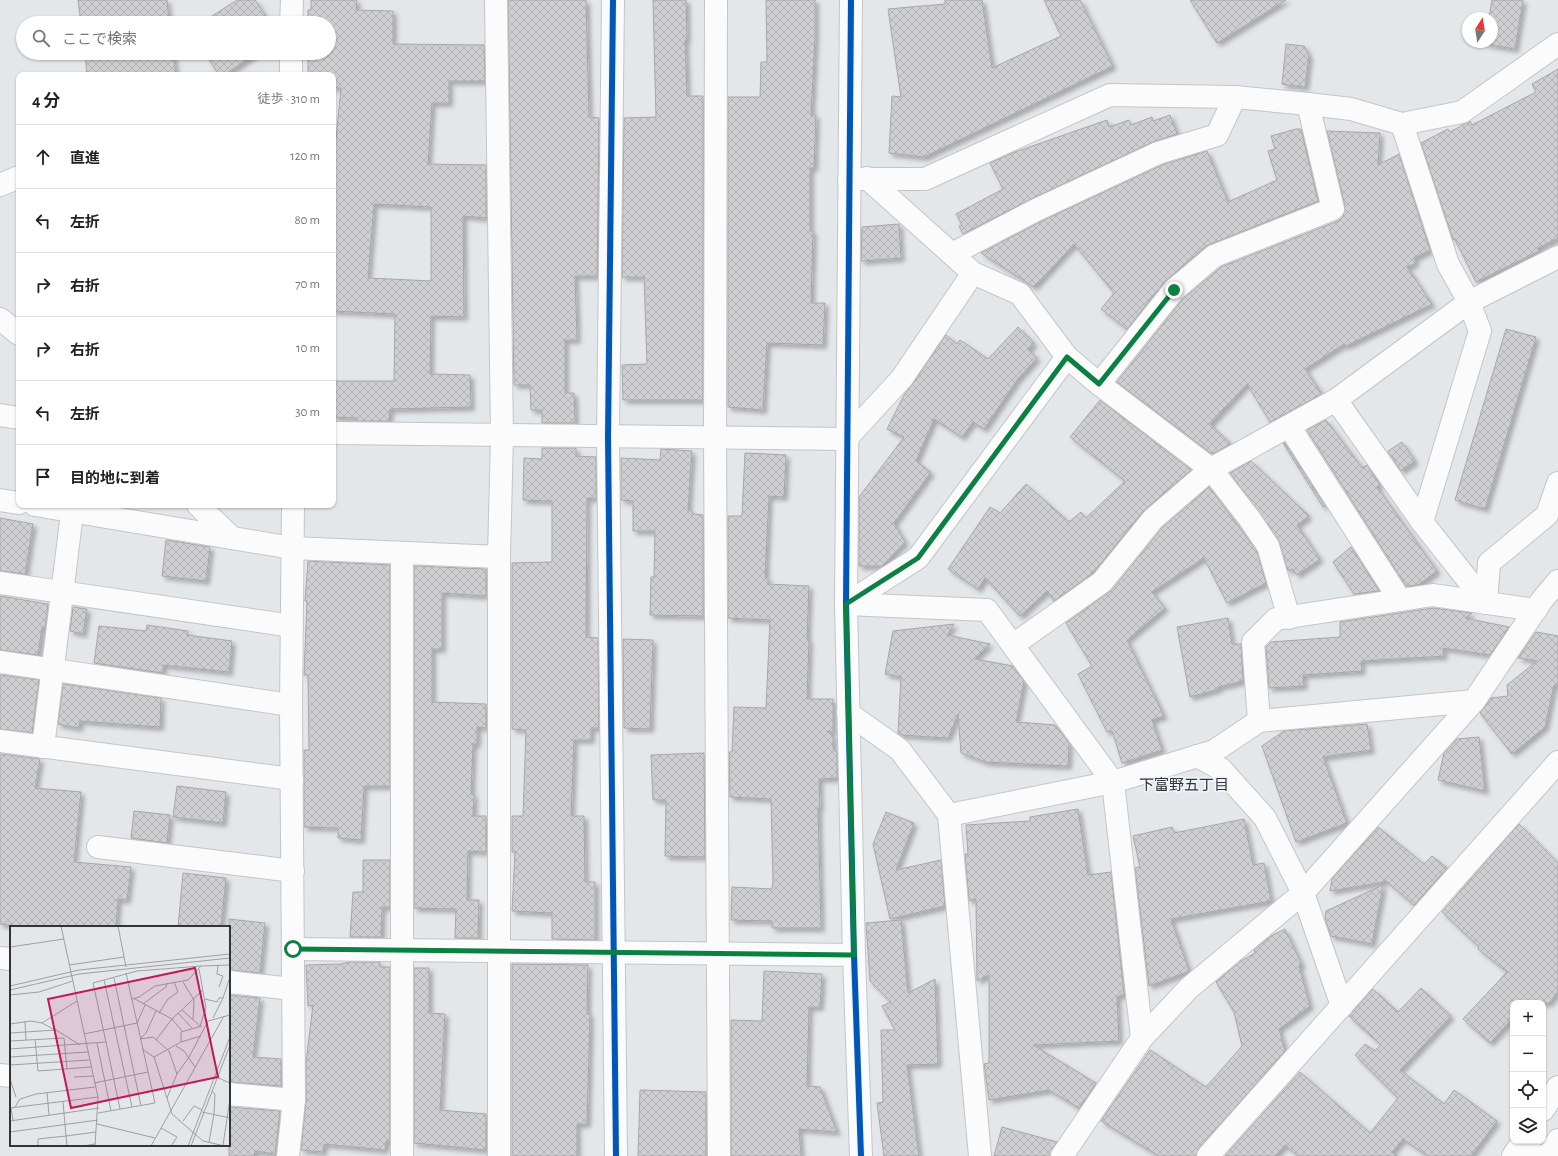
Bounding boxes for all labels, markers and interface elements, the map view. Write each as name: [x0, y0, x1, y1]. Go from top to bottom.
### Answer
north arrow: [1462, 12, 1498, 48]
search box: [16, 16, 336, 60]
icon: search: [30, 27, 52, 49]
text: ここで検索: [62, 32, 137, 47]
text: 4 分: [32, 92, 60, 109]
text: 徒歩 · 310 m: [257, 93, 320, 106]
icon: ahead: [32, 146, 54, 168]
text: 120 m: [290, 150, 320, 163]
text: 直進: [70, 151, 100, 166]
icon: left: [32, 210, 54, 232]
text: 80 m: [294, 214, 320, 227]
text: 左折: [70, 215, 100, 230]
icon: right: [32, 274, 54, 296]
text: 70 m: [295, 278, 320, 291]
text: 右折: [70, 279, 100, 294]
route end: [1165, 281, 1183, 299]
icon: right: [32, 338, 54, 360]
text: 10 m: [296, 342, 320, 355]
text: 右折: [70, 343, 100, 358]
icon: left: [32, 402, 54, 424]
text: 30 m: [295, 406, 320, 419]
text: 左折: [70, 407, 100, 422]
icon: arrive: [32, 466, 54, 488]
text: 目的地に到着: [70, 471, 160, 486]
district label: 下富野五丁目: [1139, 777, 1229, 793]
inset map: [10, 926, 230, 1146]
route start: [284, 940, 302, 958]
map controls: [1510, 1000, 1546, 1144]
button: +: [1510, 1000, 1546, 1036]
button: −: [1510, 1036, 1546, 1072]
button: locate: [1510, 1072, 1546, 1108]
button: layers: [1510, 1108, 1546, 1144]

